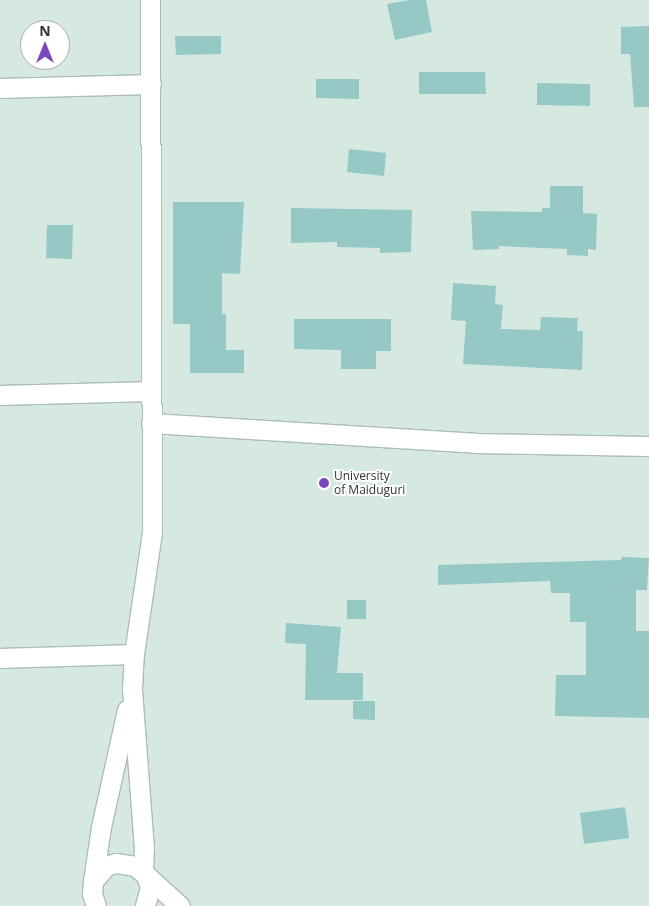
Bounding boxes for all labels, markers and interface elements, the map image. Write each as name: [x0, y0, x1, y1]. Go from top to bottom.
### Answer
north arrow: [20, 20, 70, 70]
text: N: [39, 21, 51, 40]
place label: University of Maiduguri: [334, 469, 405, 497]
marker: University of Maiduguri: [318, 477, 330, 489]

